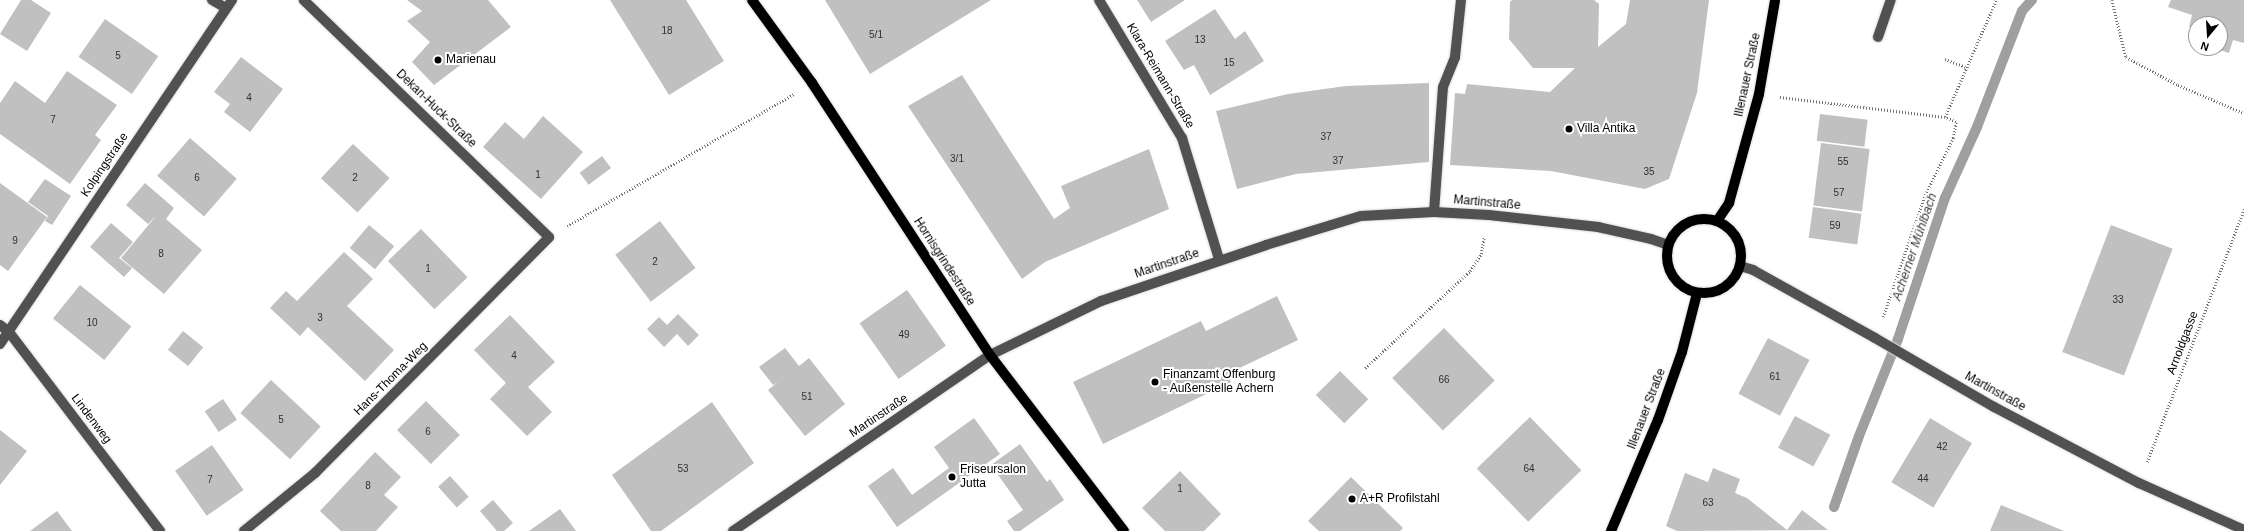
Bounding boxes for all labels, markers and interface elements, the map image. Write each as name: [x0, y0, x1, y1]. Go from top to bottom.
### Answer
north arrow: [2188, 16, 2228, 56]
street label: Klara-Reimann-Straße: [1123, 21, 1197, 131]
house number: 18: [661, 25, 673, 37]
house number: 5/1: [869, 29, 883, 41]
street label: Illenauer Straße: [1732, 32, 1764, 118]
house number: 13: [1194, 34, 1206, 46]
text: N: [2199, 40, 2210, 53]
house number: 5: [115, 50, 121, 62]
place label: Marienau: [446, 53, 496, 67]
marker: Marienau: [433, 55, 443, 65]
house number: 15: [1223, 57, 1235, 69]
street label: Dekan-Huck-Straße: [393, 67, 479, 151]
house number: 4: [246, 92, 252, 104]
house number: 7: [50, 114, 56, 126]
place label: Villa Antika: [1577, 122, 1636, 136]
marker: Villa Antika: [1564, 124, 1574, 134]
street label: Kolpingstraße: [78, 130, 132, 200]
house number: 37: [1320, 131, 1332, 143]
house number: 3/1: [950, 153, 964, 165]
house number: 37: [1332, 155, 1344, 167]
house number: 55: [1837, 156, 1849, 168]
house number: 35: [1643, 166, 1655, 178]
house number: 1: [535, 169, 541, 181]
house number: 6: [194, 172, 200, 184]
house number: 2: [352, 172, 358, 184]
house number: 57: [1833, 187, 1845, 199]
water label: Acherner Mühlbach: [1889, 191, 1941, 303]
street label: Martinstraße: [1453, 193, 1521, 213]
street label: Hornisgrindestraße: [910, 215, 978, 309]
house number: 59: [1829, 220, 1841, 232]
house number: 9: [12, 235, 18, 247]
street label: Martinstraße: [1133, 246, 1201, 282]
house number: 8: [158, 248, 164, 260]
house number: 2: [652, 256, 658, 268]
house number: 1: [425, 263, 431, 275]
house number: 33: [2112, 294, 2124, 306]
street label: Arnoldgasse: [2164, 309, 2202, 377]
house number: 3: [317, 312, 323, 324]
house number: 10: [86, 317, 98, 329]
house number: 49: [898, 329, 910, 341]
street label: Hans-Thoma-Weg: [351, 339, 431, 419]
house number: 4: [511, 350, 517, 362]
street label: Illenauer Straße: [1625, 367, 1669, 451]
place label: Finanzamt Offenburg - Außenstelle Achern: [1163, 368, 1276, 396]
street label: Martinstraße: [1962, 369, 2028, 415]
house number: 61: [1769, 371, 1781, 383]
house number: 66: [1438, 374, 1450, 386]
marker: Finanzamt Offenburg - Außenstelle Achern: [1150, 377, 1160, 387]
street label: Lindenweg: [68, 391, 114, 447]
house number: 51: [801, 391, 813, 403]
street label: Martinstraße: [847, 391, 911, 441]
house number: 5: [278, 414, 284, 426]
house number: 6: [425, 426, 431, 438]
house number: 42: [1936, 441, 1948, 453]
house number: 53: [677, 463, 689, 475]
place label: Friseursalon Jutta: [960, 463, 1026, 491]
house number: 64: [1523, 463, 1535, 475]
marker: Friseursalon Jutta: [947, 472, 957, 482]
house number: 44: [1917, 473, 1929, 485]
house number: 7: [207, 474, 213, 486]
house number: 8: [365, 480, 371, 492]
house number: 1: [1177, 483, 1183, 495]
place label: A+R Profilstahl: [1360, 492, 1440, 506]
marker: A+R Profilstahl: [1347, 494, 1357, 504]
house number: 63: [1702, 497, 1714, 509]

